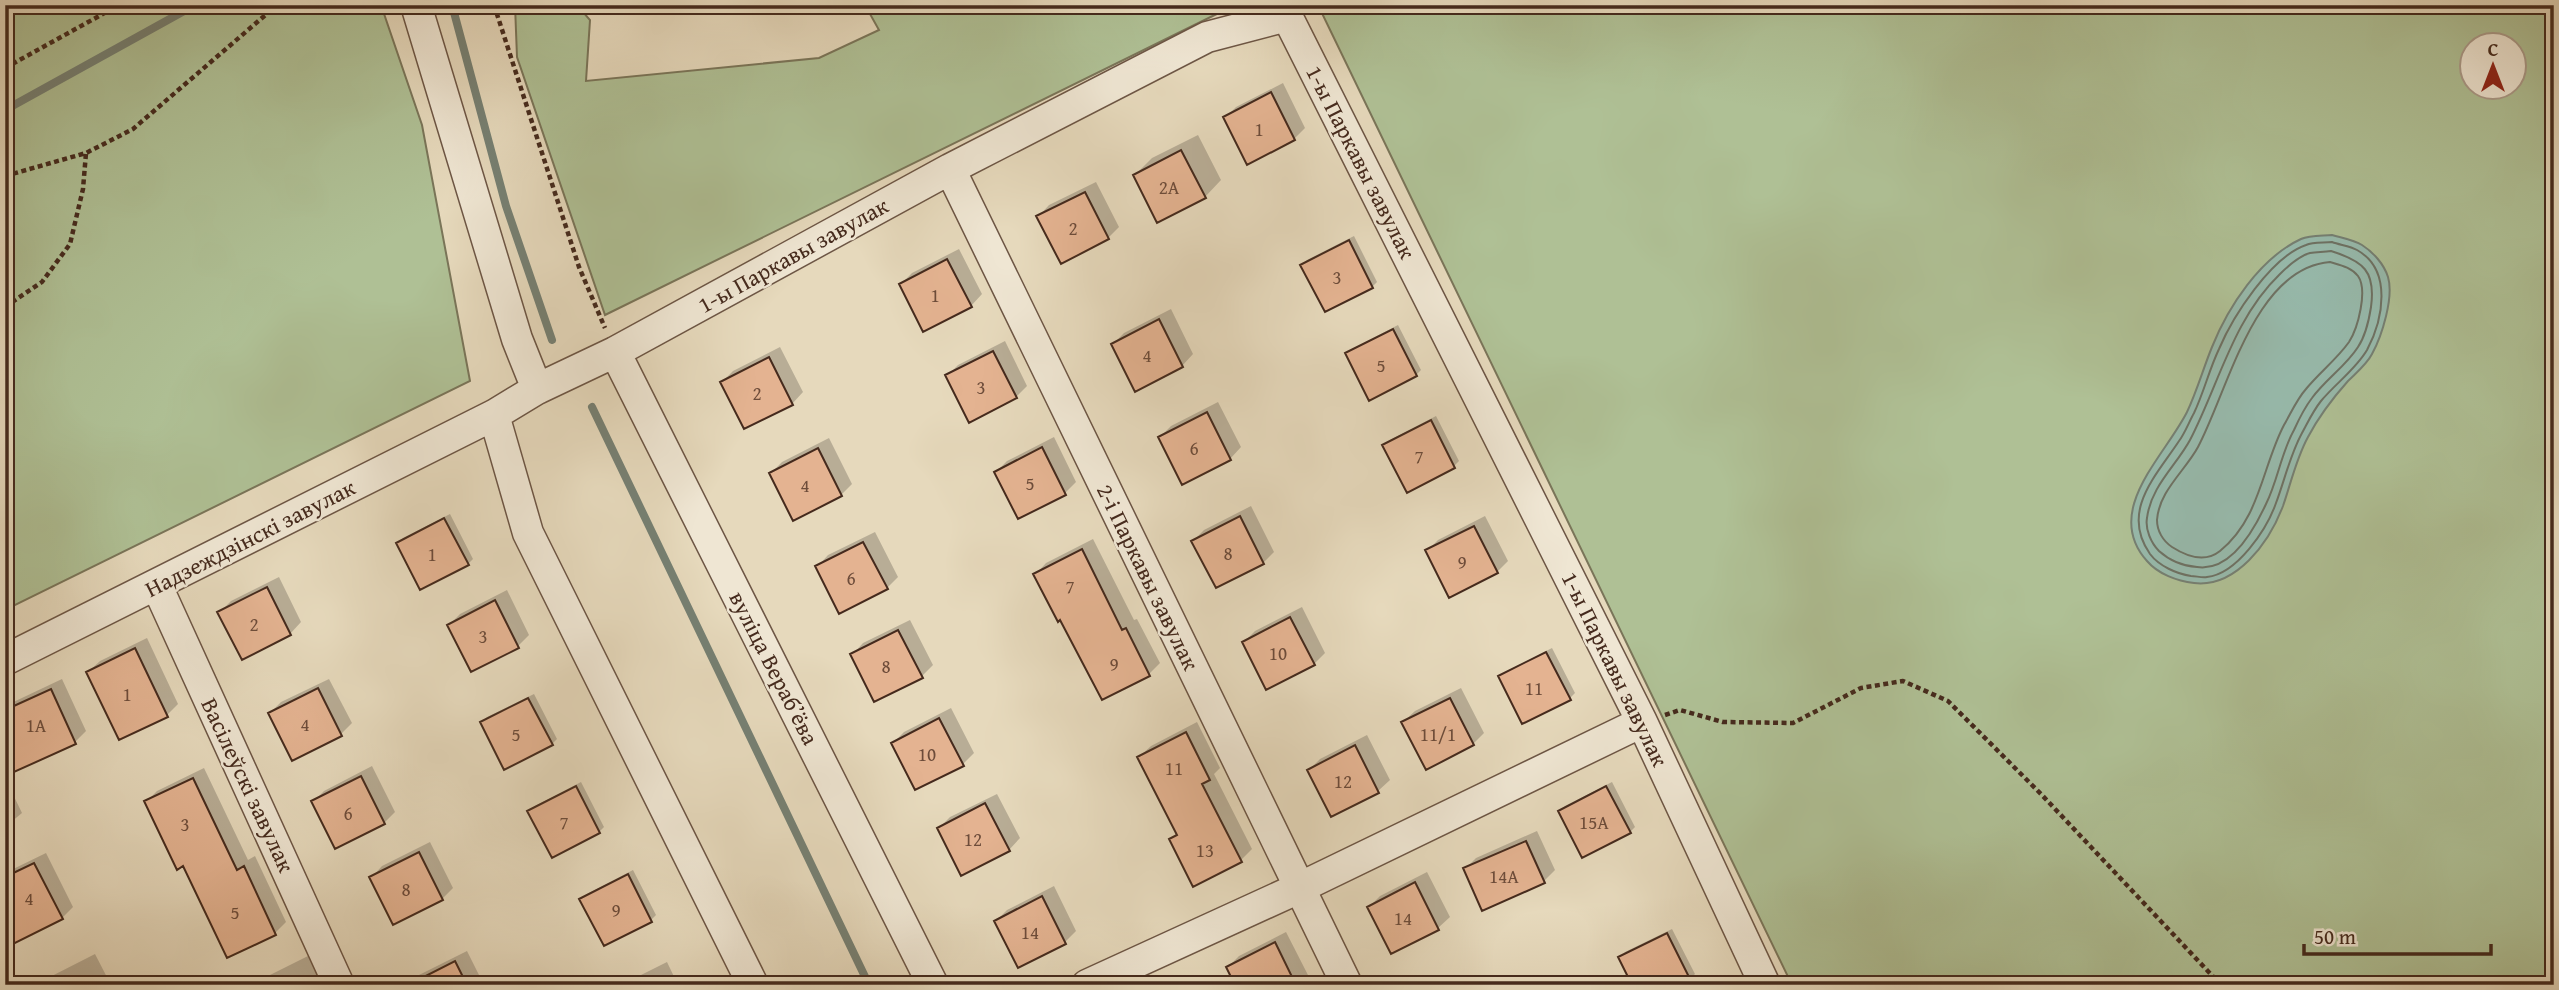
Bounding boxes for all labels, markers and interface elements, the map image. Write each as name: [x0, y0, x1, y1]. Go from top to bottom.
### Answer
north arrow: [2458, 32, 2528, 102]
text: С: [2488, 35, 2499, 63]
street label: 1-ы Паркавы завулак: [1298, 59, 1425, 264]
house number: 1: [1254, 115, 1264, 143]
house number: 2А: [1159, 173, 1180, 201]
street label: 1-ы Паркавы завулак: [692, 188, 894, 321]
house number: 2: [1068, 214, 1078, 242]
house number: 3: [1332, 263, 1342, 291]
house number: 1: [930, 281, 940, 309]
house number: 4: [1142, 341, 1152, 369]
house number: 5: [1376, 351, 1386, 379]
house number: 3: [976, 373, 986, 401]
house number: 2: [752, 379, 762, 407]
house number: 6: [1189, 434, 1199, 462]
house number: 7: [1414, 442, 1424, 470]
house number: 5: [1025, 469, 1035, 497]
street label: Надзеждзінскі завулак: [139, 470, 361, 605]
house number: 4: [800, 471, 810, 499]
street label: 2-і Паркавы завулак: [1089, 478, 1208, 676]
house number: 8: [1223, 539, 1233, 567]
house number: 1: [427, 540, 437, 568]
house number: 9: [1457, 548, 1467, 576]
house number: 6: [846, 564, 856, 592]
street label: 1-ы Паркавы завулак: [1554, 566, 1677, 772]
house number: 7: [1065, 572, 1075, 600]
street label: вуліца Верабʼёва: [722, 585, 827, 750]
house number: 2: [249, 610, 259, 638]
house number: 3: [478, 622, 488, 650]
house number: 10: [1269, 639, 1287, 667]
house number: 9: [1109, 650, 1119, 678]
house number: 8: [881, 652, 891, 680]
house number: 11: [1525, 674, 1543, 702]
house number: 1: [122, 680, 132, 708]
street label: Васілеўскі завулак: [194, 692, 303, 877]
house number: 4: [300, 710, 310, 738]
house number: 1А: [26, 711, 47, 739]
house number: 5: [511, 720, 521, 748]
house number: 11/1: [1420, 720, 1456, 748]
house number: 10: [918, 740, 936, 768]
house number: 11: [1165, 754, 1183, 782]
house number: 12: [1334, 767, 1352, 795]
house number: 6: [343, 799, 353, 827]
house number: 7: [559, 808, 569, 836]
house number: 15А: [1579, 808, 1609, 836]
house number: 3: [180, 810, 190, 838]
house number: 12: [964, 825, 982, 853]
house number: 13: [1196, 836, 1214, 864]
house number: 14А: [1489, 862, 1519, 890]
house number: 8: [401, 875, 411, 903]
house number: 4: [24, 884, 34, 912]
house number: 9: [611, 896, 621, 924]
house number: 5: [230, 898, 240, 926]
house number: 14: [1394, 904, 1412, 932]
scale bar: [2304, 913, 2491, 957]
house number: 14: [1021, 918, 1039, 946]
text: 50 m: [2314, 921, 2356, 952]

